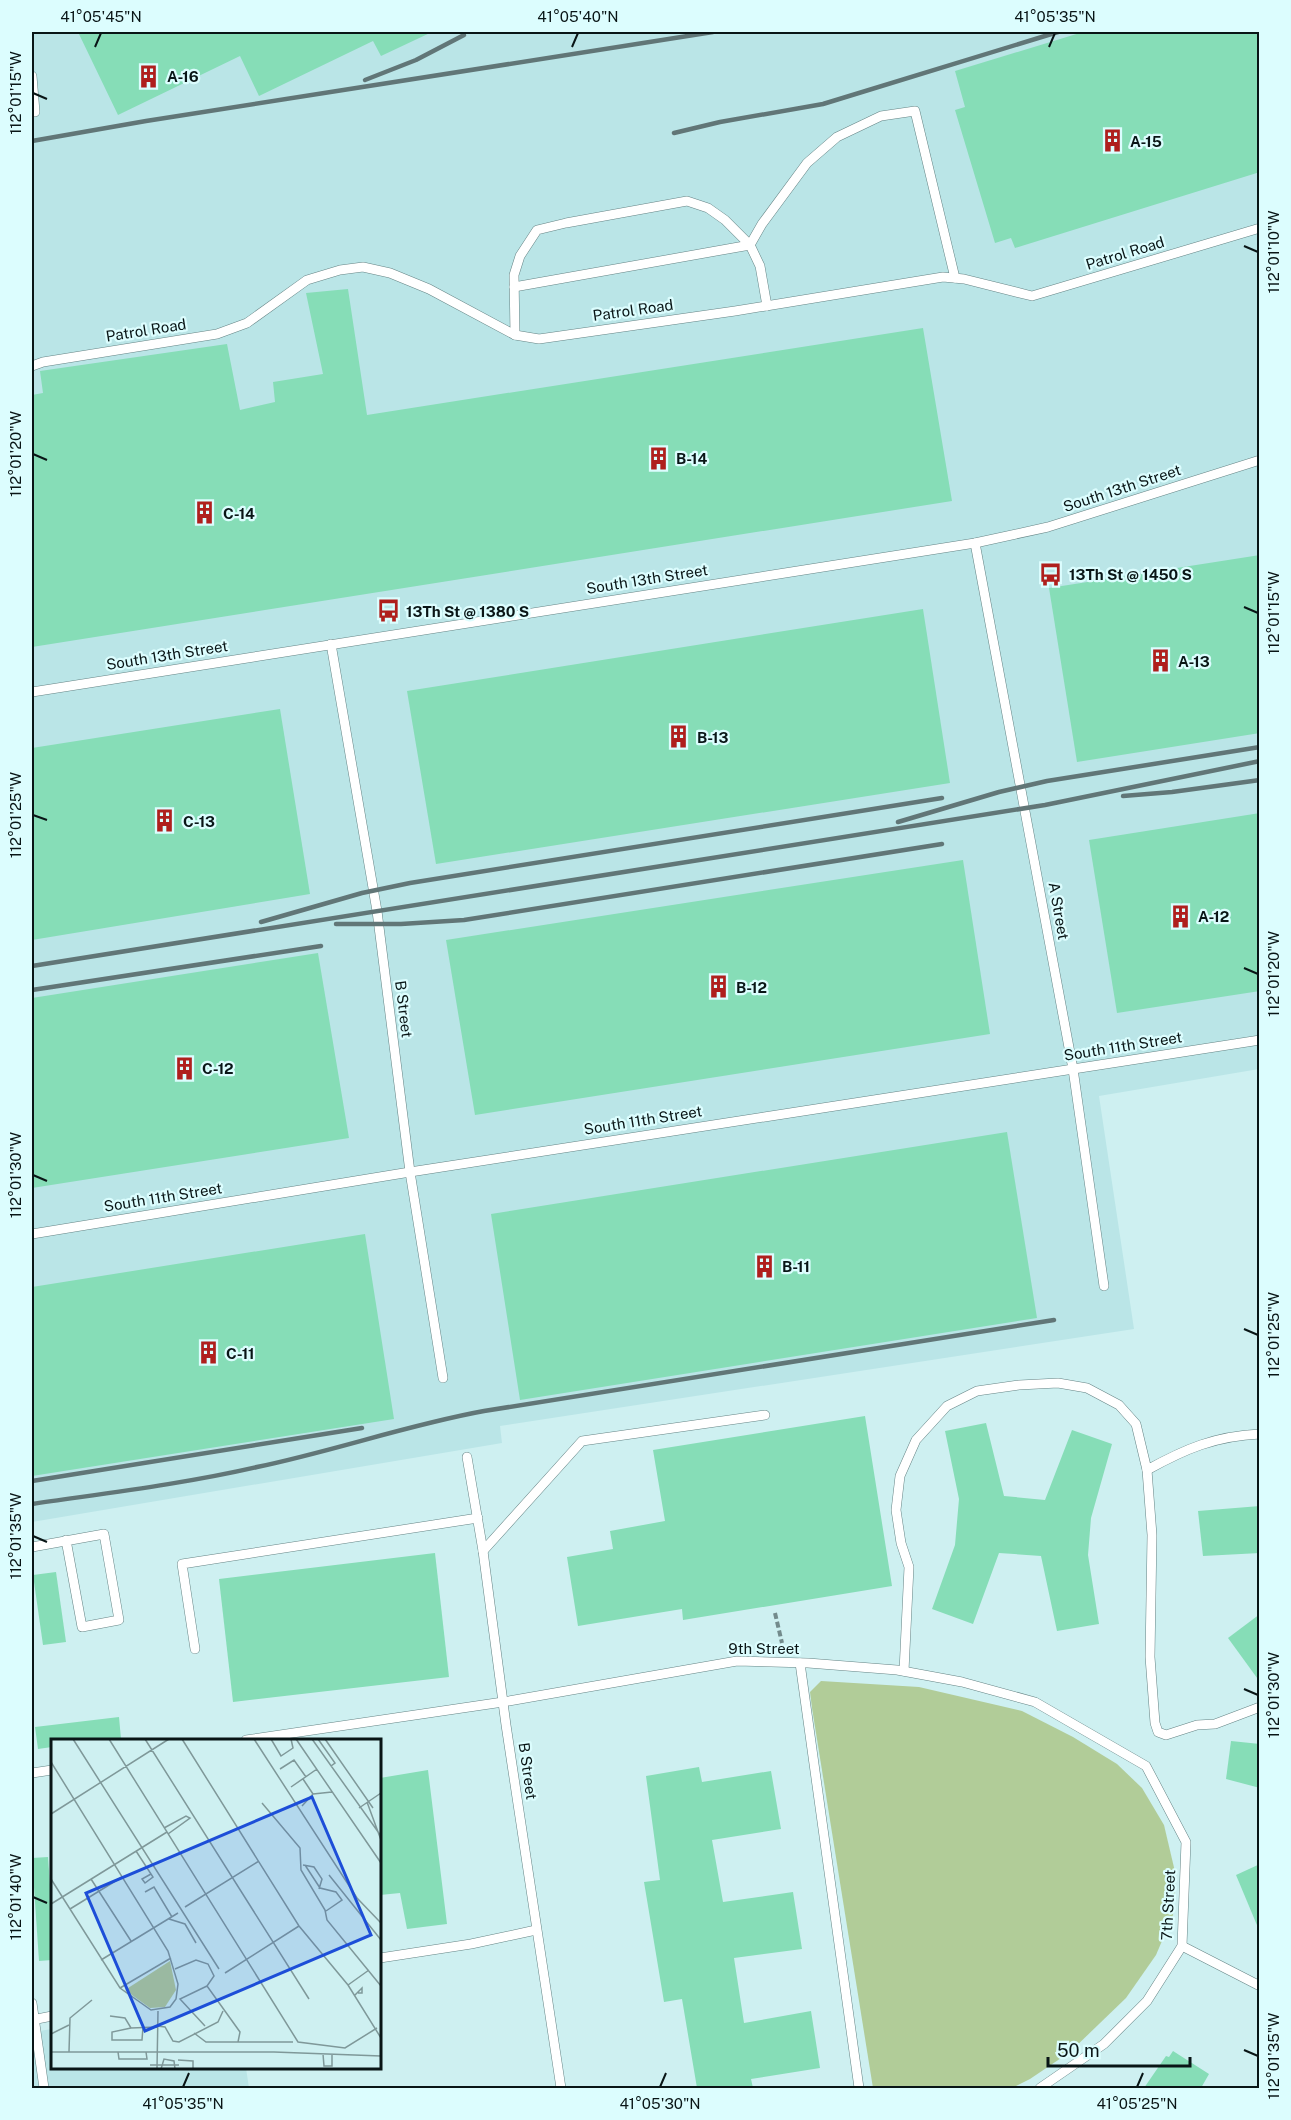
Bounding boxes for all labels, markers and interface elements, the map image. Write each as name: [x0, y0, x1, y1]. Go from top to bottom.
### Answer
text: 41°05'45"N: [60, 8, 142, 25]
text: 41°05'40"N: [537, 8, 619, 25]
text: 41°05'35"N: [1014, 8, 1096, 25]
text: 112°01'15"W: [7, 51, 24, 135]
building icon: A-16: [136, 63, 162, 89]
place label: A-16: [167, 68, 199, 85]
building icon: A-15: [1099, 128, 1125, 154]
place label: A-15: [1130, 133, 1162, 150]
text: 112°01'10"W: [1265, 210, 1282, 294]
street label: Patrol Road: [1084, 233, 1166, 273]
street label: Patrol Road: [592, 296, 674, 324]
street label: Patrol Road: [105, 315, 187, 345]
text: 112°01'20"W: [7, 411, 24, 497]
building icon: B-14: [645, 445, 671, 471]
place label: B-14: [676, 450, 707, 467]
street label: South 13th Street: [1061, 461, 1183, 515]
building icon: C-14: [192, 500, 218, 526]
place label: C-14: [223, 505, 255, 522]
street label: South 13th Street: [585, 561, 709, 597]
bus stop icon: 13Th St @ 1450 S: [1038, 561, 1064, 587]
place label: 13Th St @ 1450 S: [1069, 566, 1192, 583]
text: 112°01'15"W: [1265, 571, 1282, 655]
bus stop icon: 13Th St @ 1380 S: [375, 598, 401, 624]
place label: 13Th St @ 1380 S: [406, 603, 529, 620]
street label: South 13th Street: [105, 637, 229, 673]
building icon: A-13: [1147, 648, 1173, 674]
place label: A-13: [1178, 653, 1210, 670]
building icon: B-13: [666, 724, 692, 750]
place label: B-13: [697, 729, 728, 746]
text: 112°01'25"W: [7, 772, 24, 858]
building icon: C-13: [152, 808, 178, 834]
place label: C-13: [183, 813, 215, 830]
street label: A Street: [1046, 881, 1072, 941]
building icon: A-12: [1167, 903, 1193, 929]
place label: A-12: [1198, 908, 1229, 925]
text: 112°01'20"W: [1265, 931, 1282, 1017]
building icon: B-12: [705, 974, 731, 1000]
street label: B Street: [392, 979, 416, 1039]
place label: B-12: [736, 979, 767, 996]
street label: South 11th Street: [1063, 1028, 1183, 1064]
building icon: C-12: [171, 1055, 197, 1081]
place label: C-12: [202, 1060, 234, 1077]
street label: South 11th Street: [583, 1102, 703, 1138]
text: 112°01'30"W: [7, 1132, 24, 1218]
street label: South 11th Street: [103, 1179, 223, 1215]
building icon: B-11: [751, 1253, 777, 1279]
place label: B-11: [782, 1258, 810, 1275]
text: 112°01'25"W: [1265, 1292, 1282, 1378]
building icon: C-11: [195, 1340, 221, 1366]
place label: C-11: [226, 1345, 254, 1362]
text: 112°01'35"W: [7, 1493, 24, 1579]
street label: 9th Street: [728, 1640, 800, 1657]
text: 112°01'30"W: [1265, 1652, 1282, 1738]
inset map: [51, 1739, 381, 2069]
street label: B Street: [516, 1741, 540, 1801]
text: 112°01'40"W: [7, 1854, 24, 1940]
street label: 7th Street: [1158, 1869, 1178, 1941]
text: 112°01'35"W: [1265, 2013, 1282, 2099]
scale bar: [1048, 2030, 1190, 2068]
text: 50 m: [1057, 2040, 1100, 2061]
text: 41°05'35"N: [142, 2095, 224, 2112]
text: 41°05'30"N: [619, 2095, 701, 2112]
text: 41°05'25"N: [1096, 2095, 1178, 2112]

